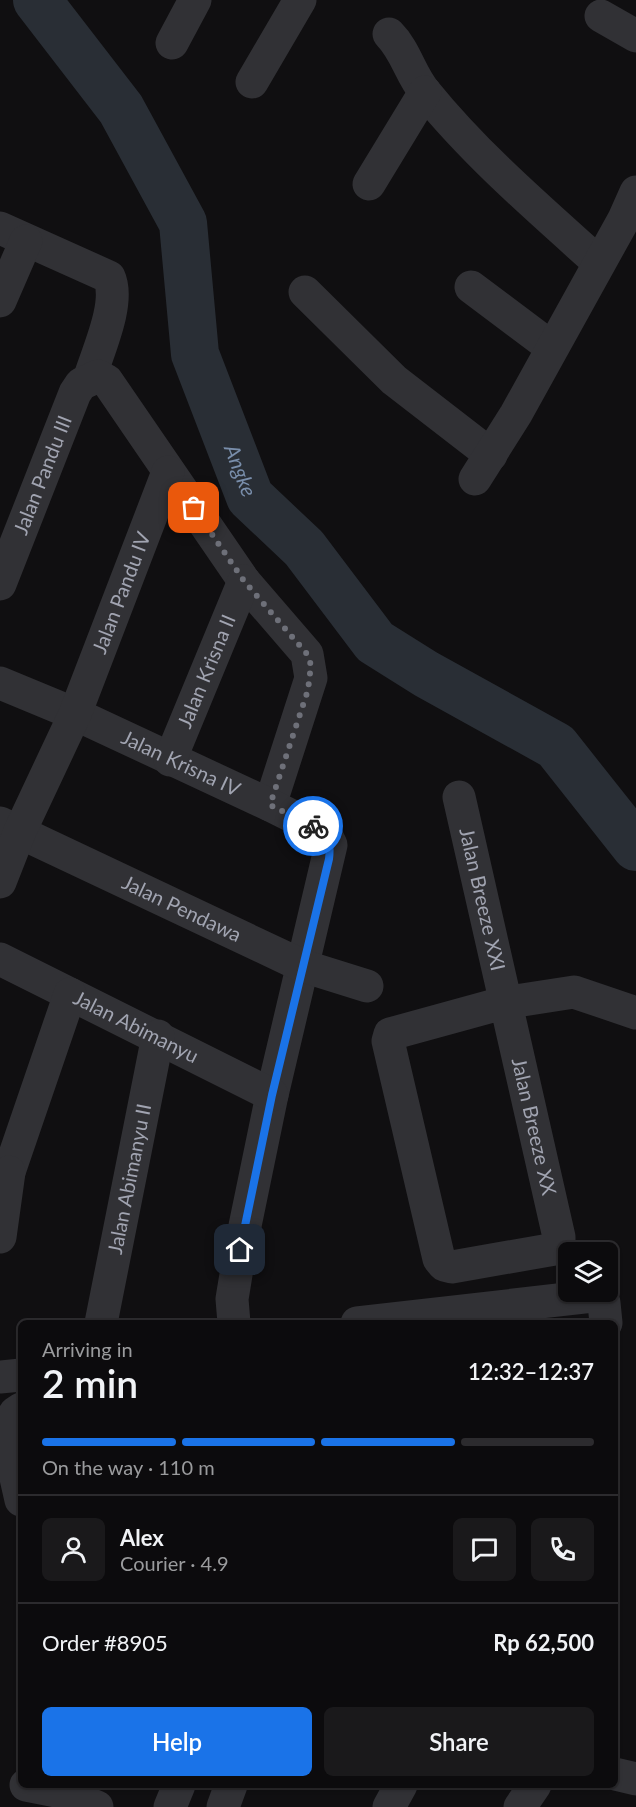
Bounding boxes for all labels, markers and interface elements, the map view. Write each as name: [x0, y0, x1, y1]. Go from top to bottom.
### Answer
street label: Jalan Pandu III: [8, 412, 76, 538]
water label: Angke: [220, 440, 263, 500]
pin: [168, 482, 219, 533]
icon: bag: [177, 491, 210, 524]
street label: Jalan Pandu IV: [86, 528, 155, 657]
street label: Jalan Krisna II: [172, 611, 240, 731]
street label: Jalan Krisna IV: [118, 724, 245, 801]
courier: [283, 796, 343, 856]
icon: bike: [297, 810, 330, 843]
street label: Jalan Breeze XXI: [455, 825, 511, 973]
street label: Jalan Pendawa: [119, 870, 246, 946]
street label: Jalan Abimanyu: [70, 985, 203, 1067]
street label: Jalan Breeze XX: [508, 1055, 562, 1197]
street label: Jalan Abimanyu II: [102, 1101, 155, 1256]
pin: [214, 1224, 265, 1275]
icon: home: [223, 1233, 256, 1266]
map controls: [558, 1242, 618, 1302]
button: layers: [558, 1242, 618, 1302]
text: Arriving in: [42, 1337, 133, 1361]
text: 12:32–12:37: [468, 1358, 594, 1385]
text: 2 min: [42, 1360, 138, 1406]
text: On the way · 110 m: [42, 1455, 215, 1479]
button: person: [42, 1518, 105, 1581]
button: chat: [453, 1518, 516, 1581]
button: phone: [531, 1518, 594, 1581]
text: Alex: [120, 1524, 164, 1551]
text: Courier · 4.9: [120, 1551, 229, 1575]
text: Order #8905: [42, 1629, 168, 1656]
text: Rp 62,500: [493, 1629, 594, 1656]
button: Help: [42, 1707, 312, 1776]
button: Share: [324, 1707, 594, 1776]

